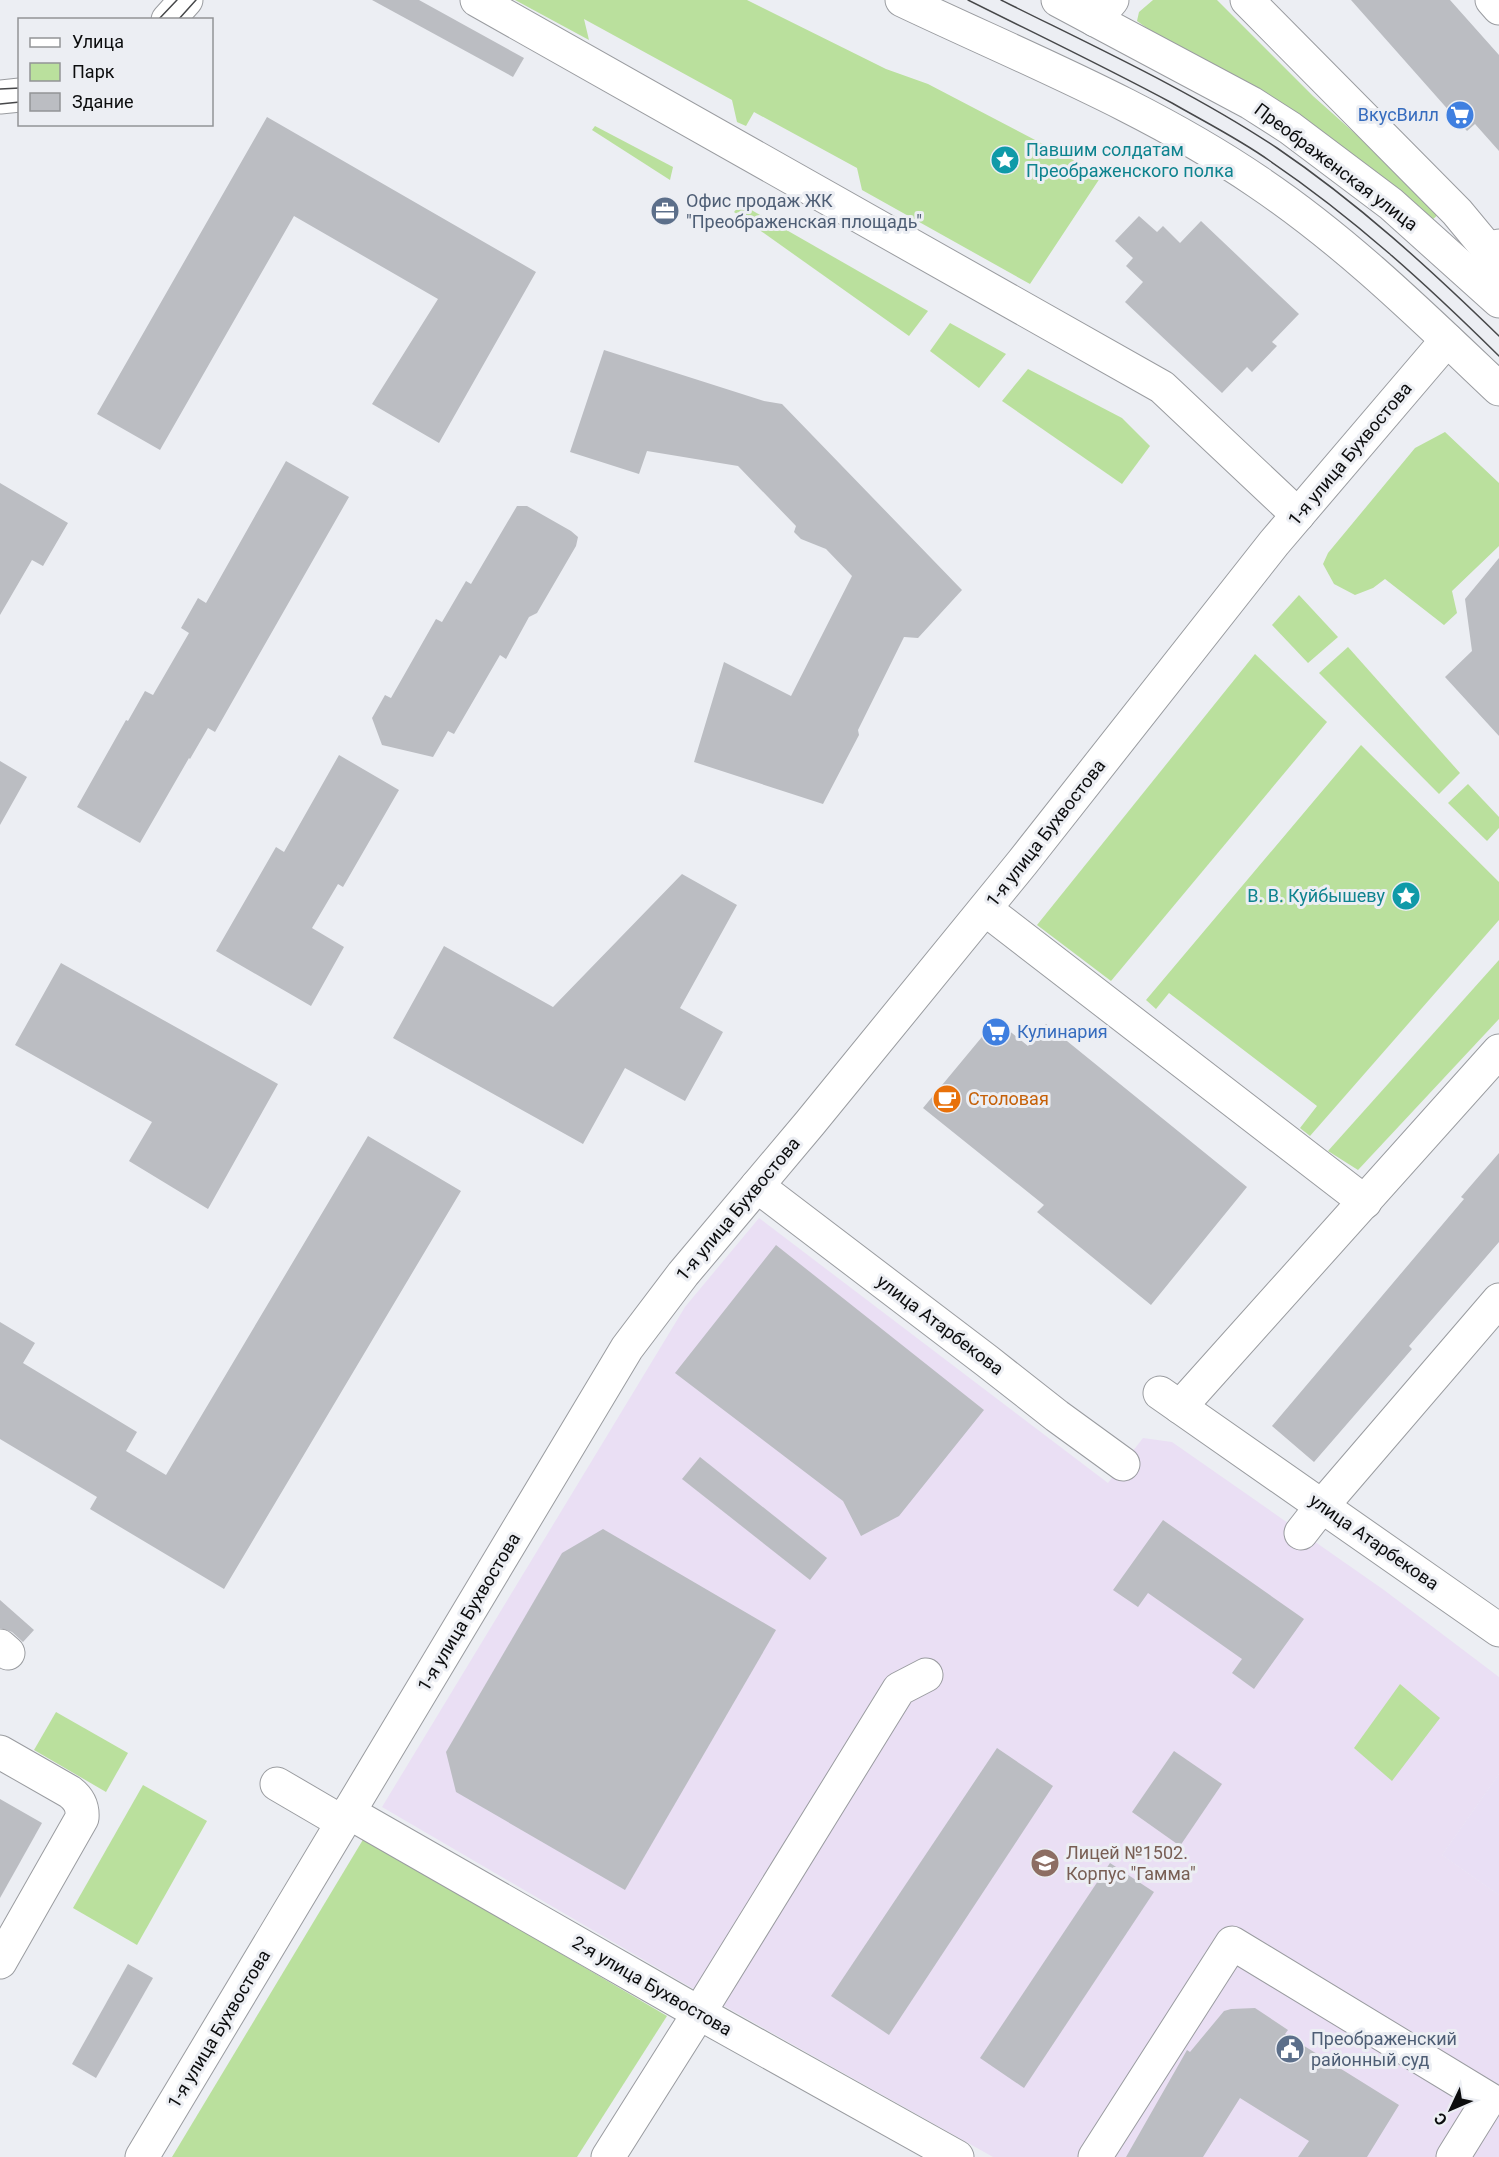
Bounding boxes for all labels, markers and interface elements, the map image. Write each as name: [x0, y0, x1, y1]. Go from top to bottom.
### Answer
legend: [18, 18, 213, 126]
text: Улица: [72, 31, 124, 52]
text: Парк: [72, 61, 115, 82]
text: Здание: [72, 91, 134, 112]
street label: Преображенская улица: [1251, 98, 1422, 235]
supermarket icon: ВкусВилл: [1444, 99, 1476, 131]
place label: ВкусВилл: [1358, 104, 1439, 125]
place label: Павшим солдатам Преображенского полка: [1026, 139, 1234, 181]
place icon: Павшим солдатам Преображенского полка: [989, 144, 1021, 176]
place label: Офис продаж ЖК "Преображенская площадь": [686, 190, 922, 232]
office icon: Офис продаж ЖК "Преображенская площадь": [649, 195, 681, 227]
street label: 1-я улица Бухвостова: [1283, 378, 1416, 530]
street label: 1-я улица Бухвостова: [982, 755, 1110, 910]
place icon: В. В. Куйбышеву: [1390, 880, 1422, 912]
place label: В. В. Куйбышеву: [1247, 885, 1385, 906]
supermarket icon: Кулинария: [980, 1016, 1012, 1048]
place label: Кулинария: [1017, 1021, 1108, 1042]
cafe icon: Столовая: [931, 1083, 963, 1115]
place label: Столовая: [968, 1088, 1049, 1109]
street label: 1-я улица Бухвостова: [671, 1133, 804, 1285]
street label: улица Атарбекова: [873, 1270, 1008, 1379]
street label: улица Атарбекова: [1306, 1489, 1443, 1594]
street label: 1-я улица Бухвостова: [413, 1529, 524, 1695]
place label: Лицей №1502. Корпус "Гамма": [1066, 1842, 1196, 1884]
school or university icon: Лицей №1502. Корпус "Гамма": [1029, 1847, 1061, 1879]
street label: 2-я улица Бухвостова: [569, 1931, 736, 2040]
street label: 1-я улица Бухвостова: [163, 1946, 274, 2112]
place label: Преображенский районный суд: [1311, 2028, 1457, 2070]
public building icon: Преображенский районный суд: [1274, 2033, 1306, 2065]
north arrow: [1421, 2079, 1481, 2139]
text: С: [1430, 2109, 1451, 2129]

